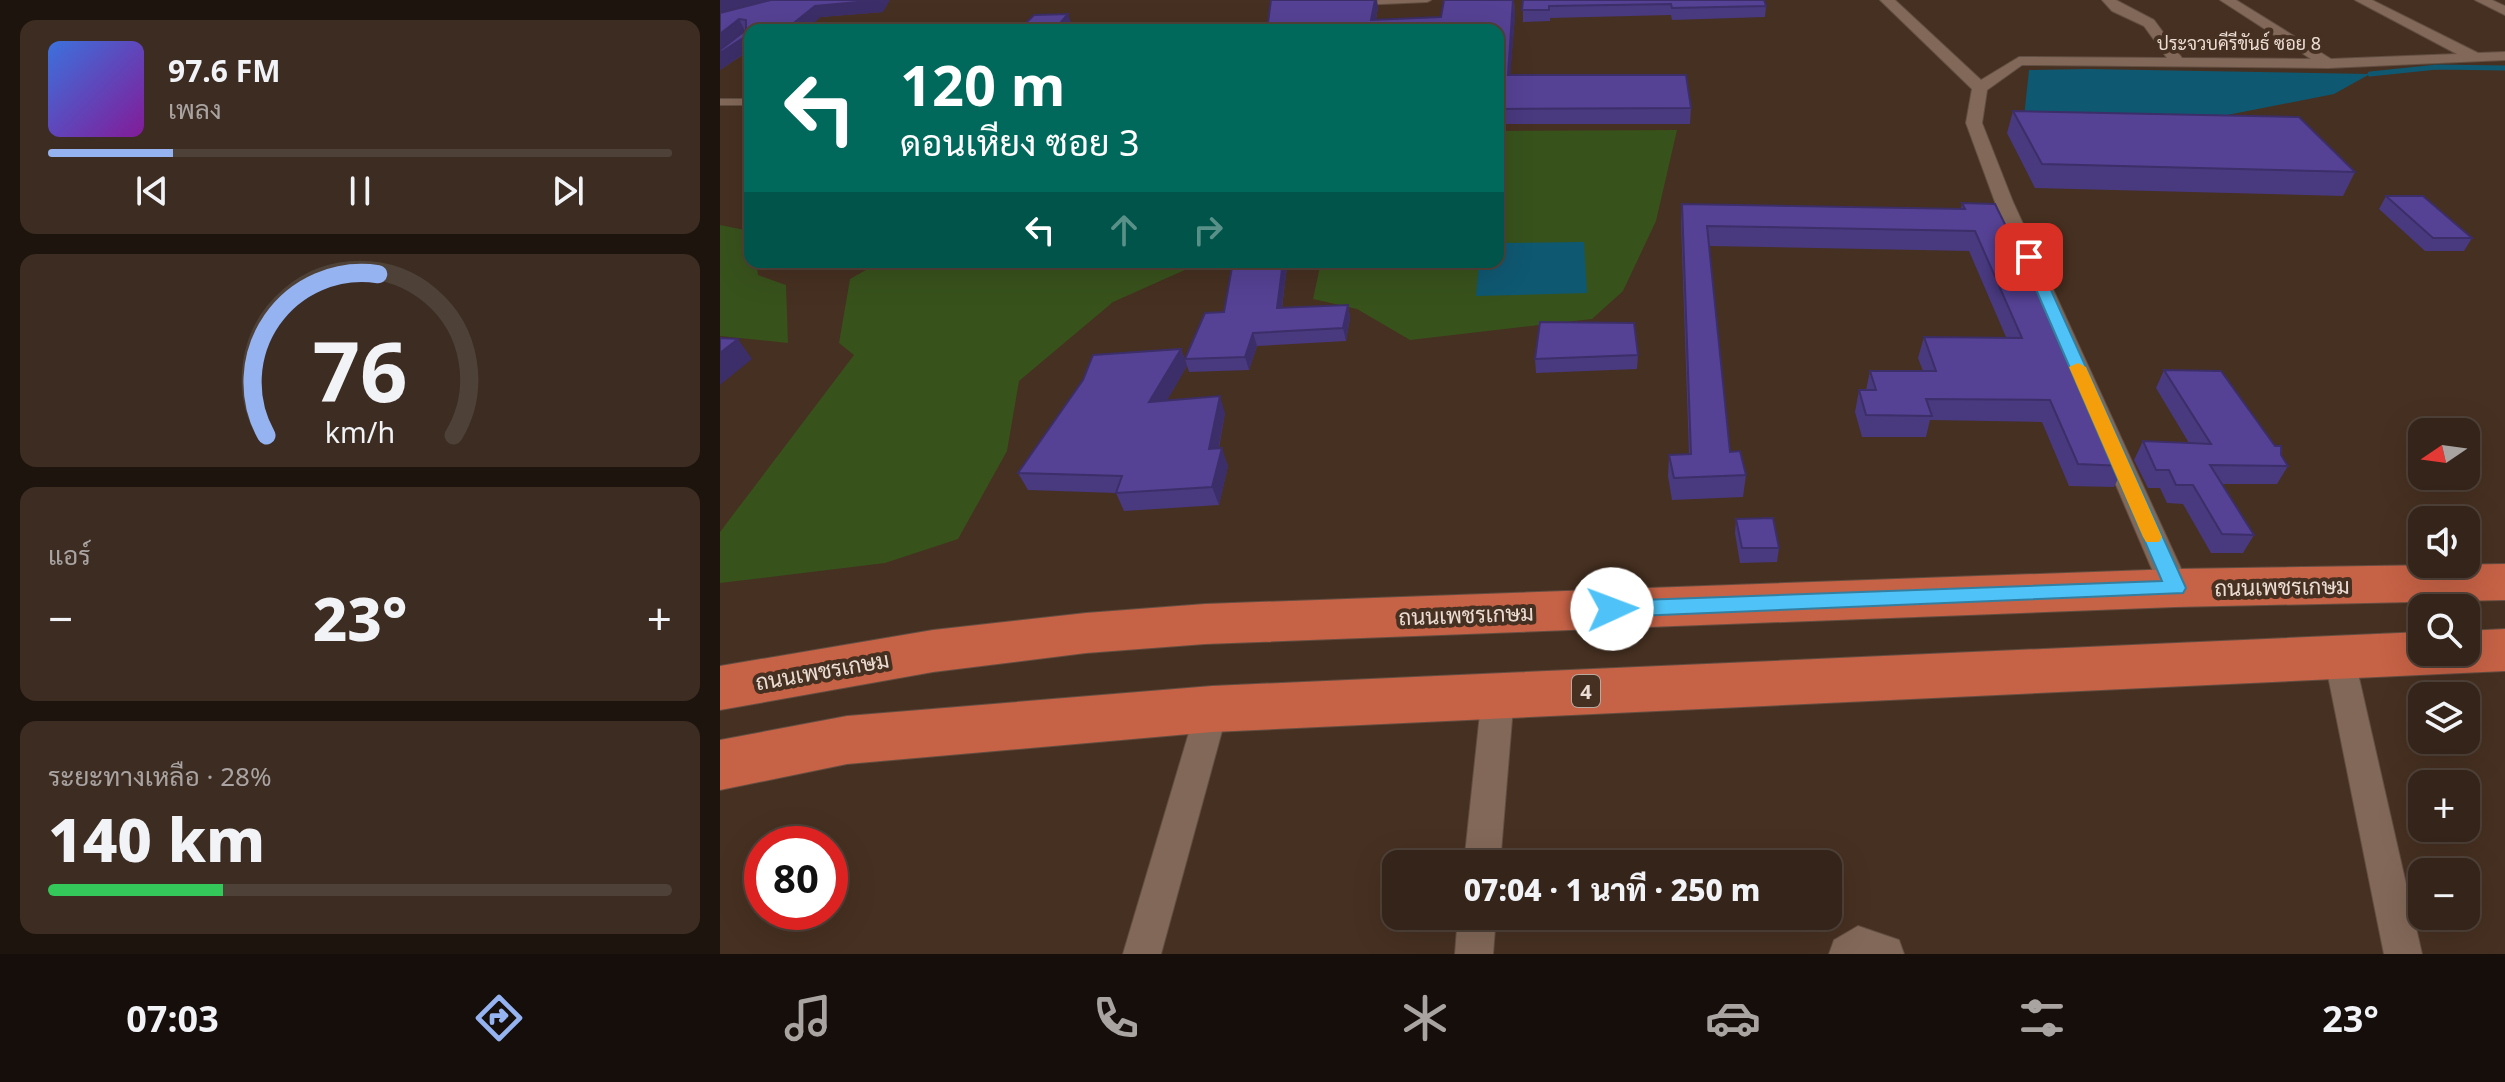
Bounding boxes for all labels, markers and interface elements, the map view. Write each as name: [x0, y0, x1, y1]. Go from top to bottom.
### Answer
street label: ประจวบคีรีขันธ์ ซอย 8: [2157, 31, 2321, 55]
text: 120 m: [900, 46, 1065, 122]
text: 97.6 FM: [168, 50, 280, 91]
icon: left: [768, 56, 872, 160]
text: เพลง: [168, 91, 222, 127]
text: ดอนเหียง ซอย 3: [900, 118, 1140, 167]
icon: previous: [130, 169, 174, 213]
icon: pause: [338, 169, 382, 213]
icon: next: [546, 169, 590, 213]
icon: left: [1018, 208, 1062, 252]
icon: ahead: [1102, 208, 1146, 252]
icon: right: [1186, 208, 1230, 252]
pin: [1995, 223, 2063, 291]
icon: arrive: [2007, 235, 2051, 279]
text: 76: [312, 313, 408, 426]
text: km/h: [325, 412, 395, 451]
north arrow: [2408, 418, 2480, 490]
map controls: [2408, 418, 2480, 930]
button: sound: [2408, 506, 2480, 578]
text: แอร์: [48, 537, 91, 573]
position arrow: [1570, 567, 1654, 651]
street label: ถนนเพชรเกษม: [2214, 570, 2350, 602]
text: 23°: [313, 577, 407, 659]
text: −: [48, 588, 73, 648]
text: +: [647, 588, 672, 648]
button: search: [2408, 594, 2480, 666]
street label: ถนนเพชรเกษม: [1398, 597, 1534, 631]
street label: ถนนเพชรเกษม: [753, 643, 891, 697]
road number: 4: [1572, 675, 1600, 707]
button: layers: [2408, 682, 2480, 754]
text: ระยะทางเหลือ · 28%: [48, 758, 272, 794]
button: +: [2408, 770, 2480, 842]
text: 140 km: [48, 798, 265, 880]
speed limit sign: 80: [744, 826, 848, 930]
button: −: [2408, 858, 2480, 930]
text: 07:04 · 1 นาที · 250 m: [1464, 869, 1760, 910]
icon: directions: [471, 990, 527, 1046]
icon: music: [780, 990, 836, 1046]
icon: phone: [1088, 990, 1144, 1046]
icon: climate: [1397, 990, 1453, 1046]
icon: car: [1705, 990, 1761, 1046]
icon: filters: [2014, 990, 2070, 1046]
text: 07:03: [126, 994, 219, 1043]
text: 23°: [2322, 994, 2379, 1043]

